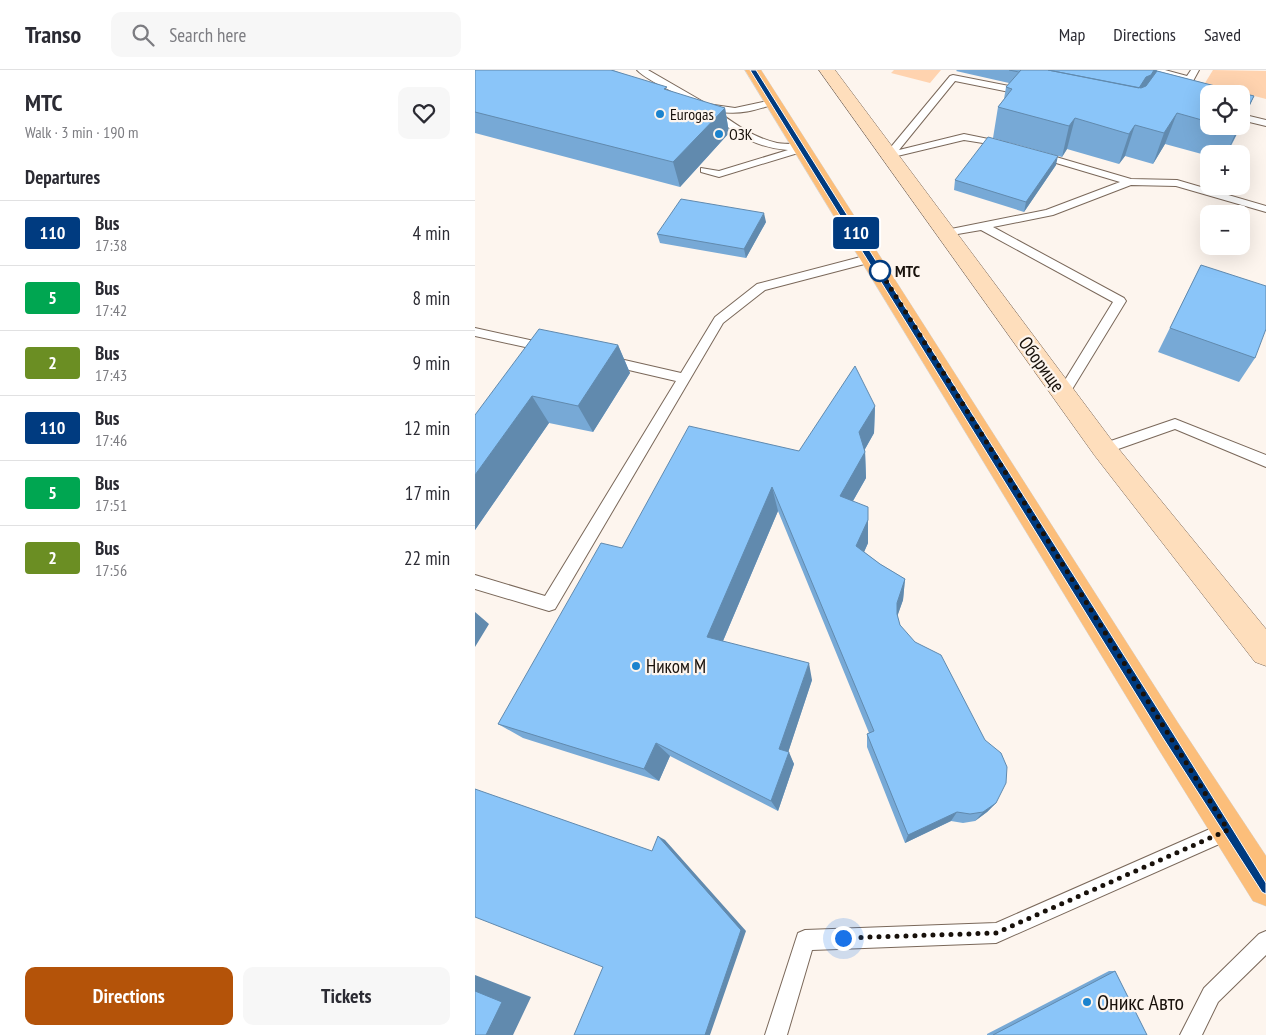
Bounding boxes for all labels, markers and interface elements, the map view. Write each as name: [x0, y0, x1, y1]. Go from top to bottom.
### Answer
search box: [111, 12, 461, 57]
text: Transo: [25, 19, 81, 50]
icon: search: [129, 21, 157, 49]
text: Search here: [169, 23, 246, 47]
text: Map: [1059, 23, 1085, 46]
text: Directions: [1113, 23, 1176, 46]
text: Saved: [1204, 23, 1241, 46]
map controls: [1200, 85, 1250, 255]
button: locate: [1200, 85, 1250, 135]
text: МТС: [25, 87, 63, 118]
button: heart: [398, 87, 450, 139]
place label: Eurogas: [670, 104, 714, 124]
marker: Eurogas: [654, 108, 666, 120]
text: Walk · 3 min · 190 m: [25, 122, 138, 142]
place label: ОЗК: [729, 124, 753, 144]
marker: ОЗК: [713, 128, 725, 140]
button: +: [1200, 145, 1250, 195]
text: Departures: [25, 165, 100, 189]
button: −: [1200, 205, 1250, 255]
text: Bus: [95, 211, 119, 235]
line badge: 110: [827, 217, 885, 249]
text: 110: [40, 221, 65, 244]
text: 4 min: [413, 221, 450, 245]
text: 110: [843, 221, 869, 244]
text: 17:38: [95, 235, 127, 255]
marker: МТС: [869, 260, 891, 282]
place label: МТС: [895, 261, 921, 281]
text: Bus: [95, 276, 119, 300]
text: 5: [48, 286, 57, 309]
text: 8 min: [413, 286, 450, 310]
text: 17:42: [95, 300, 127, 320]
street label: Оборище: [1014, 332, 1070, 397]
text: Bus: [95, 341, 119, 365]
text: 2: [48, 351, 57, 374]
text: 9 min: [413, 351, 450, 375]
text: 17:43: [95, 365, 127, 385]
text: Bus: [95, 406, 119, 430]
text: 110: [40, 416, 65, 439]
text: 12 min: [404, 416, 450, 440]
text: 17:46: [95, 430, 127, 450]
text: Bus: [95, 471, 119, 495]
text: 5: [48, 481, 57, 504]
text: 17 min: [405, 481, 450, 505]
text: 17:51: [95, 495, 127, 515]
text: Bus: [95, 536, 119, 560]
text: 2: [48, 546, 57, 569]
text: 22 min: [404, 546, 450, 570]
text: 17:56: [95, 560, 127, 580]
place label: Ником М: [646, 654, 706, 678]
marker: Ником М: [630, 660, 642, 672]
your location: [831, 926, 856, 951]
button: Directions: [25, 967, 233, 1025]
button: Tickets: [243, 967, 450, 1025]
place label: Оникс Авто: [1097, 988, 1184, 1016]
marker: Оникс Авто: [1081, 996, 1093, 1008]

